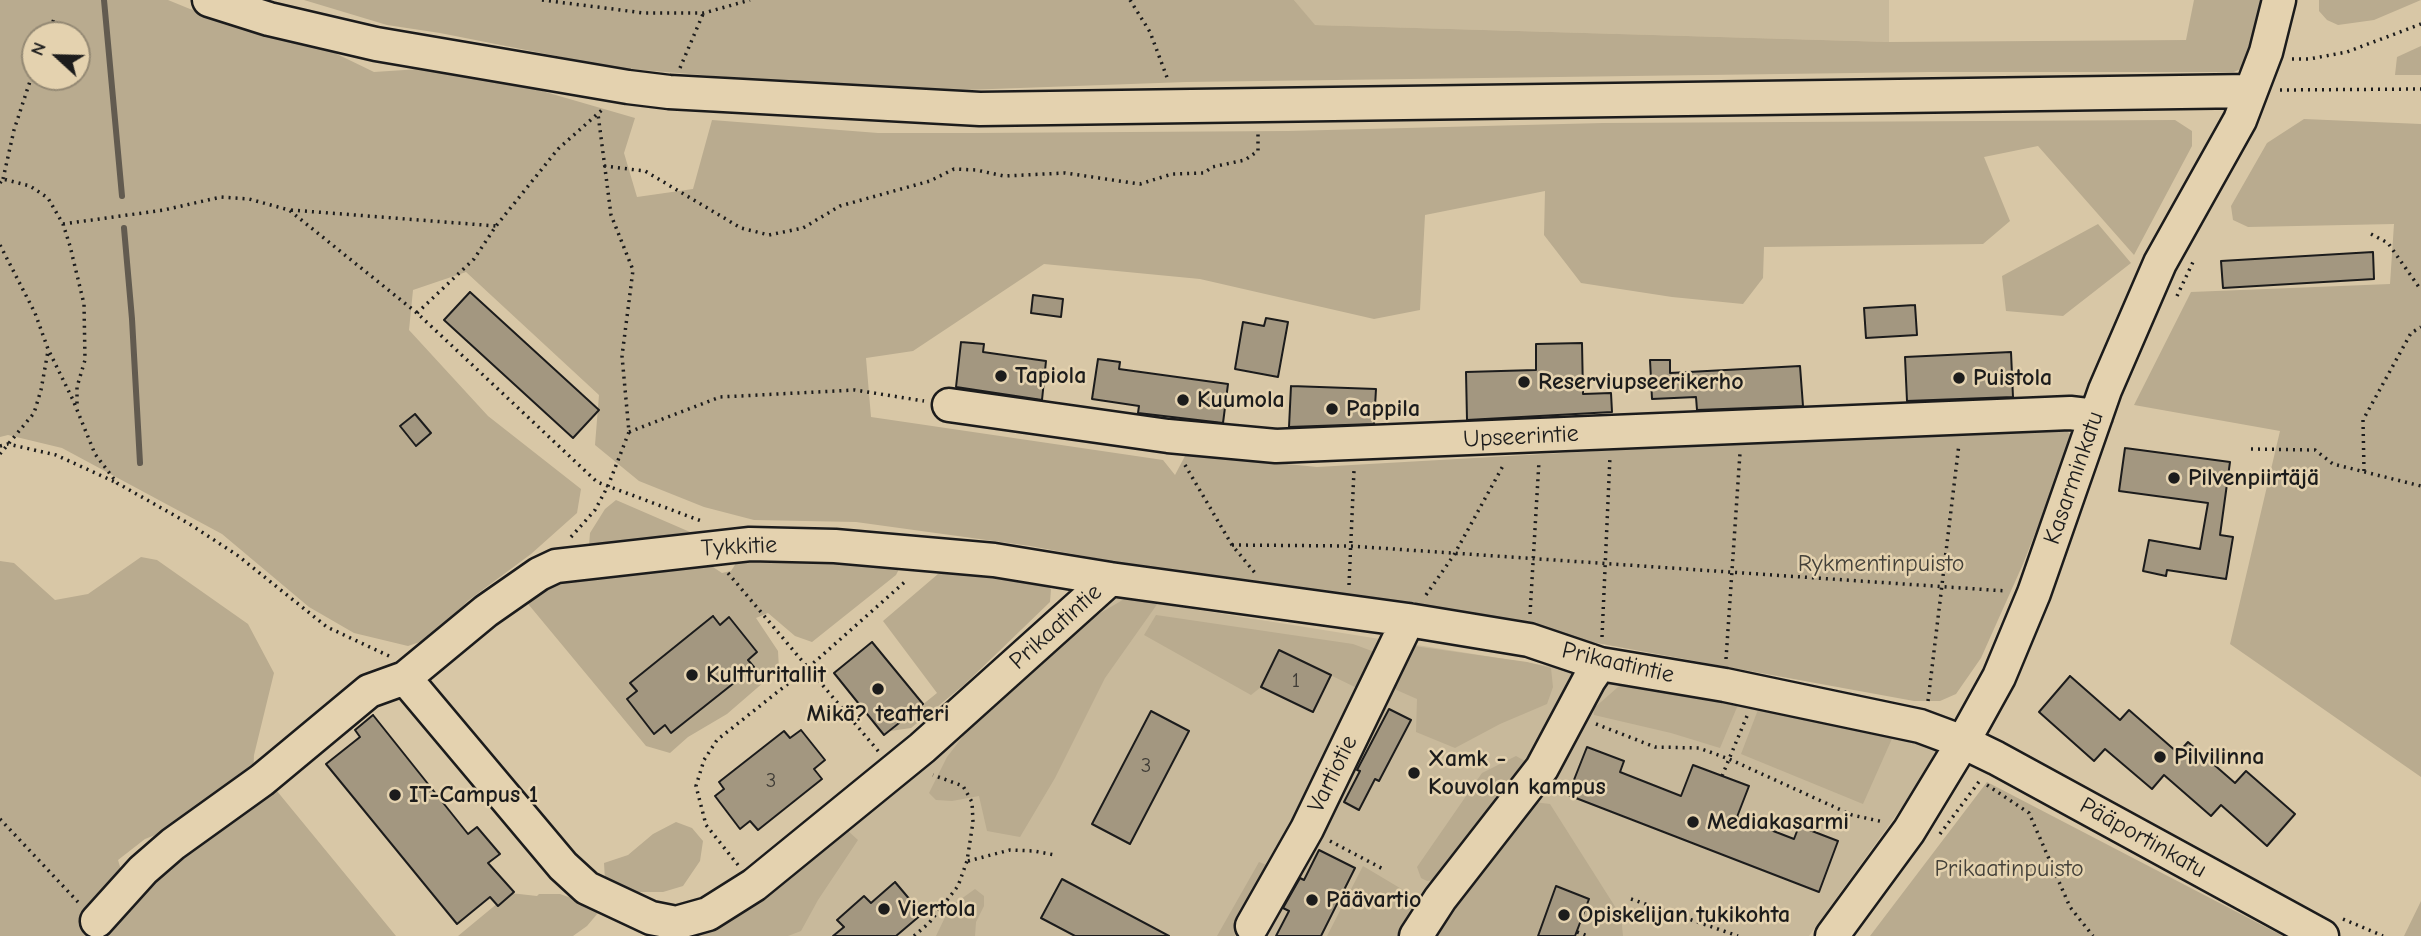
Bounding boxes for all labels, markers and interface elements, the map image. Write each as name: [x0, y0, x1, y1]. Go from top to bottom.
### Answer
north arrow: [21, 21, 91, 91]
text: N: [26, 39, 51, 59]
place label: Tapiola: [1015, 362, 1086, 390]
place label: Puistola: [1973, 364, 2052, 392]
marker: Tapiola: [993, 368, 1009, 384]
place label: Reserviupseerikerho: [1538, 368, 1744, 396]
marker: Puistola: [1951, 370, 1967, 386]
marker: Reserviupseerikerho: [1516, 374, 1532, 390]
place label: Kuumola: [1197, 386, 1285, 414]
marker: Kuumola: [1175, 392, 1191, 408]
place label: Pappila: [1346, 395, 1420, 423]
marker: Pappila: [1324, 401, 1340, 417]
street label: Kasarminkatu: [2038, 408, 2110, 548]
street label: Upseerintie: [1462, 420, 1580, 454]
place label: Pilvenpiirtäjä: [2188, 464, 2319, 492]
marker: Pilvenpiirtäjä: [2166, 470, 2182, 486]
street label: Tykkitie: [700, 531, 778, 563]
park label: Rykmentinpuisto: [1798, 550, 1964, 578]
street label: Prikaatintie: [1004, 578, 1108, 676]
street label: Prikaatintie: [1559, 636, 1677, 690]
place label: Kultturitallit: [706, 661, 826, 689]
marker: Kultturitallit: [684, 667, 700, 683]
house number: 1: [1292, 668, 1300, 694]
marker: Mikä? teatteri: [870, 681, 886, 697]
place label: Mikä? teatteri: [807, 700, 949, 728]
street label: Vartiotie: [1302, 731, 1364, 817]
place label: Pilvilinna: [2174, 743, 2265, 771]
place label: Xamk - Kouvolan kampus: [1428, 745, 1606, 801]
marker: Pilvilinna: [2152, 749, 2168, 765]
house number: 3: [1141, 753, 1151, 779]
marker: Xamk - Kouvolan kampus: [1406, 765, 1422, 781]
house number: 3: [766, 768, 776, 794]
place label: IT-Campus 1: [409, 781, 538, 809]
marker: IT-Campus 1: [387, 787, 403, 803]
street label: Pääportinkatu: [2075, 791, 2211, 885]
place label: Mediakasarmi: [1707, 808, 1849, 836]
marker: Mediakasarmi: [1685, 814, 1701, 830]
park label: Prikaatinpuisto: [1934, 855, 2084, 883]
place label: Päävartio: [1326, 886, 1421, 914]
marker: Päävartio: [1304, 892, 1320, 908]
place label: Viertola: [898, 895, 976, 923]
marker: Viertola: [876, 901, 892, 917]
place label: Opiskelijan tukikohta: [1578, 901, 1790, 929]
marker: Opiskelijan tukikohta: [1556, 907, 1572, 923]

